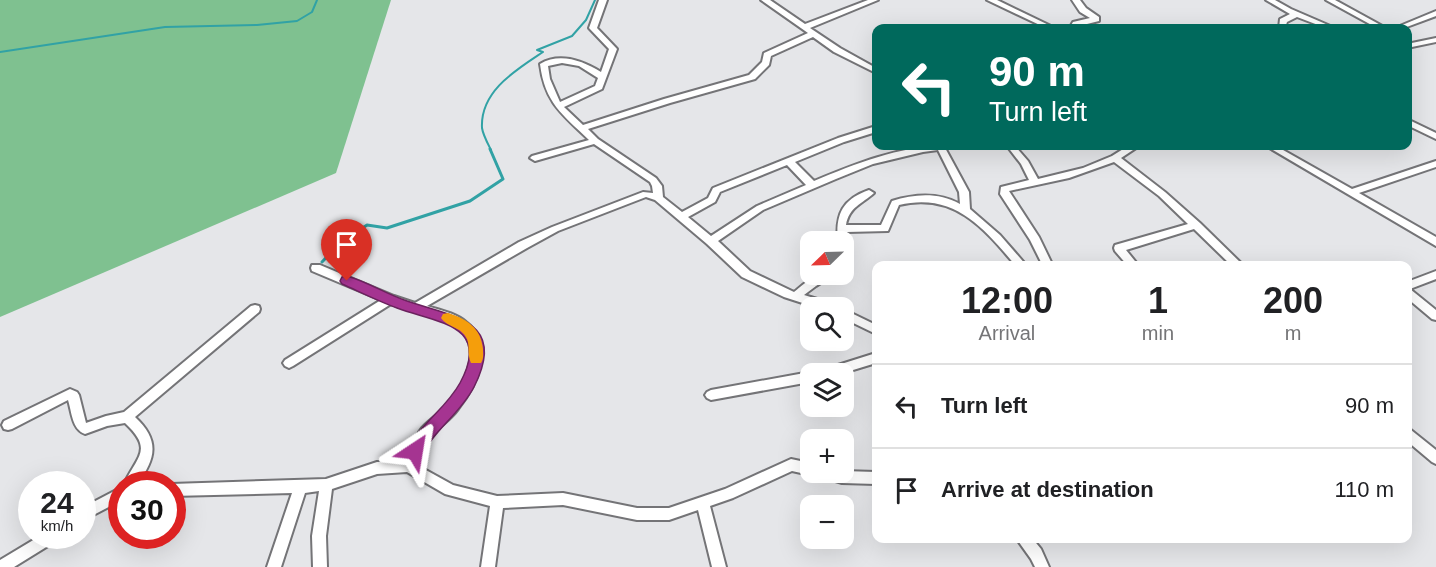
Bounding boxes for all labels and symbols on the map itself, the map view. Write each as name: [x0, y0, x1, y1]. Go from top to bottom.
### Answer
pin: [321, 219, 372, 281]
north arrow: [800, 231, 854, 285]
position arrow: [383, 419, 447, 483]
speed limit sign: 30: [108, 471, 186, 549]

